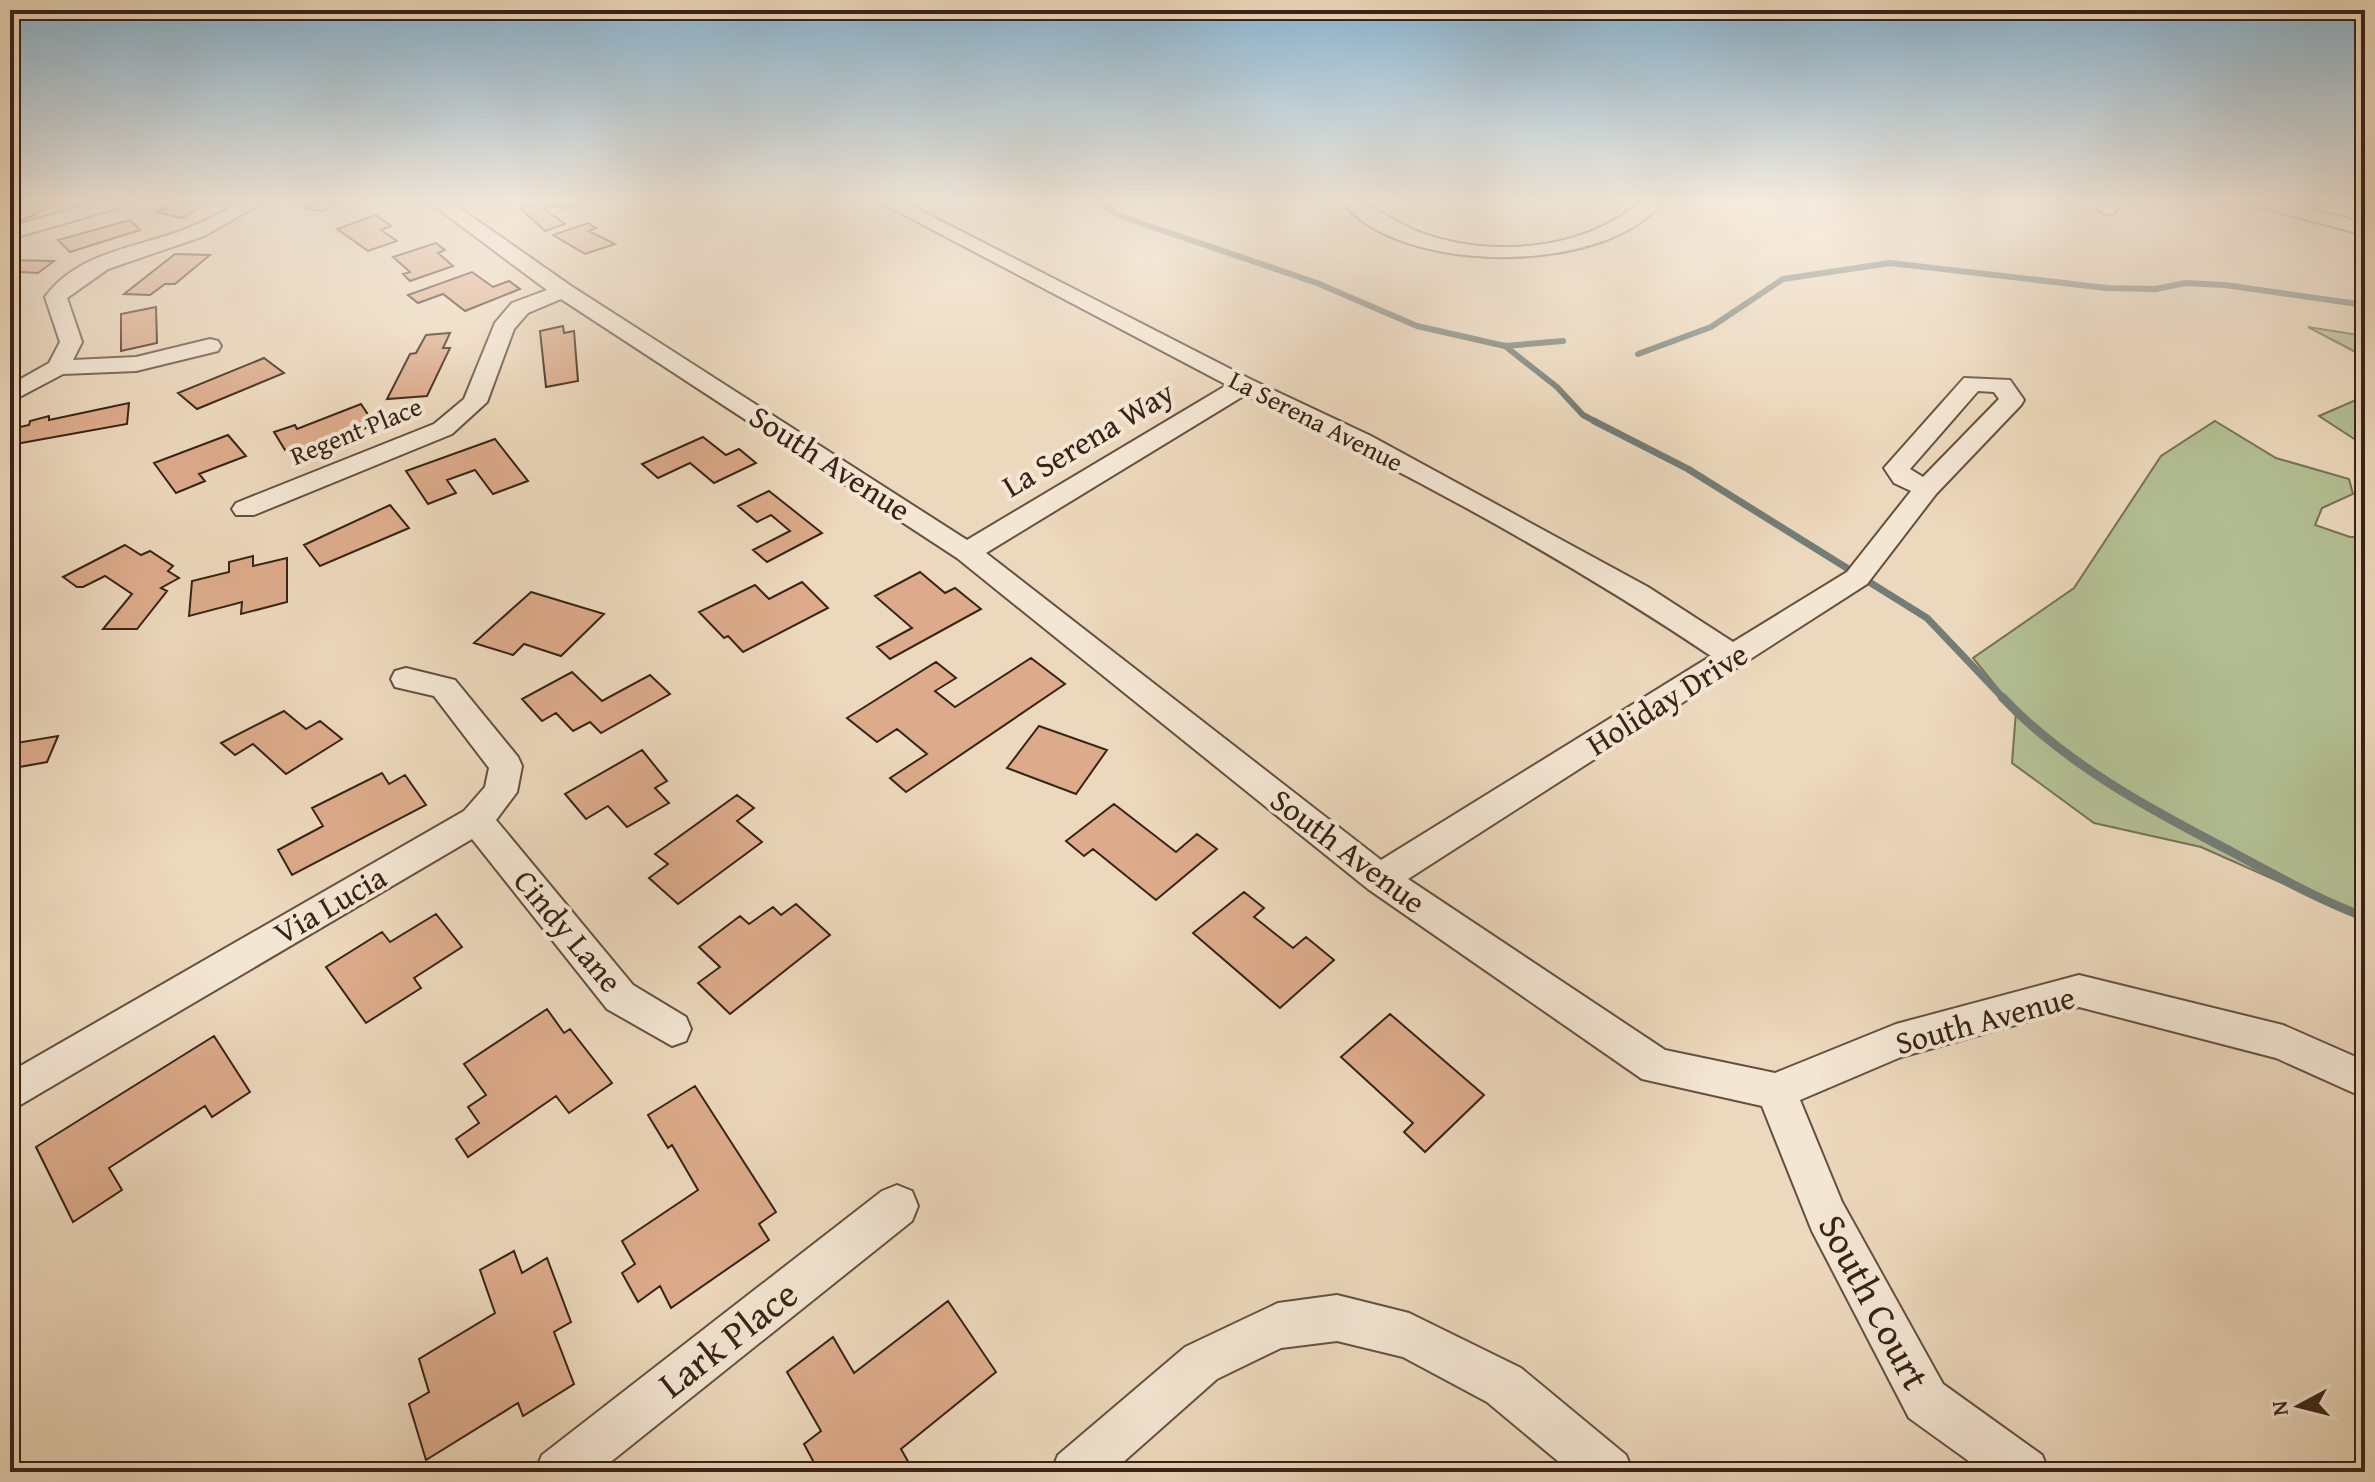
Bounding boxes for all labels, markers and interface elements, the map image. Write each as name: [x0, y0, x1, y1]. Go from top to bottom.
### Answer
street label: La Serena Avenue: [1222, 360, 1410, 481]
street label: La Serena Way: [993, 369, 1183, 508]
street label: Regent Place: [284, 386, 428, 475]
street label: South Avenue: [740, 393, 920, 532]
street label: Holiday Drive: [1577, 630, 1757, 767]
street label: South Avenue: [1261, 776, 1436, 925]
street label: Via Lucia: [265, 853, 395, 956]
street label: Cindy Lane: [503, 859, 634, 1003]
street label: South Avenue: [1890, 973, 2080, 1066]
street label: South Court: [1805, 1204, 1945, 1399]
street label: Lark Place: [646, 1266, 809, 1411]
north arrow: [2259, 1366, 2339, 1446]
text: N: [2262, 1399, 2296, 1418]

